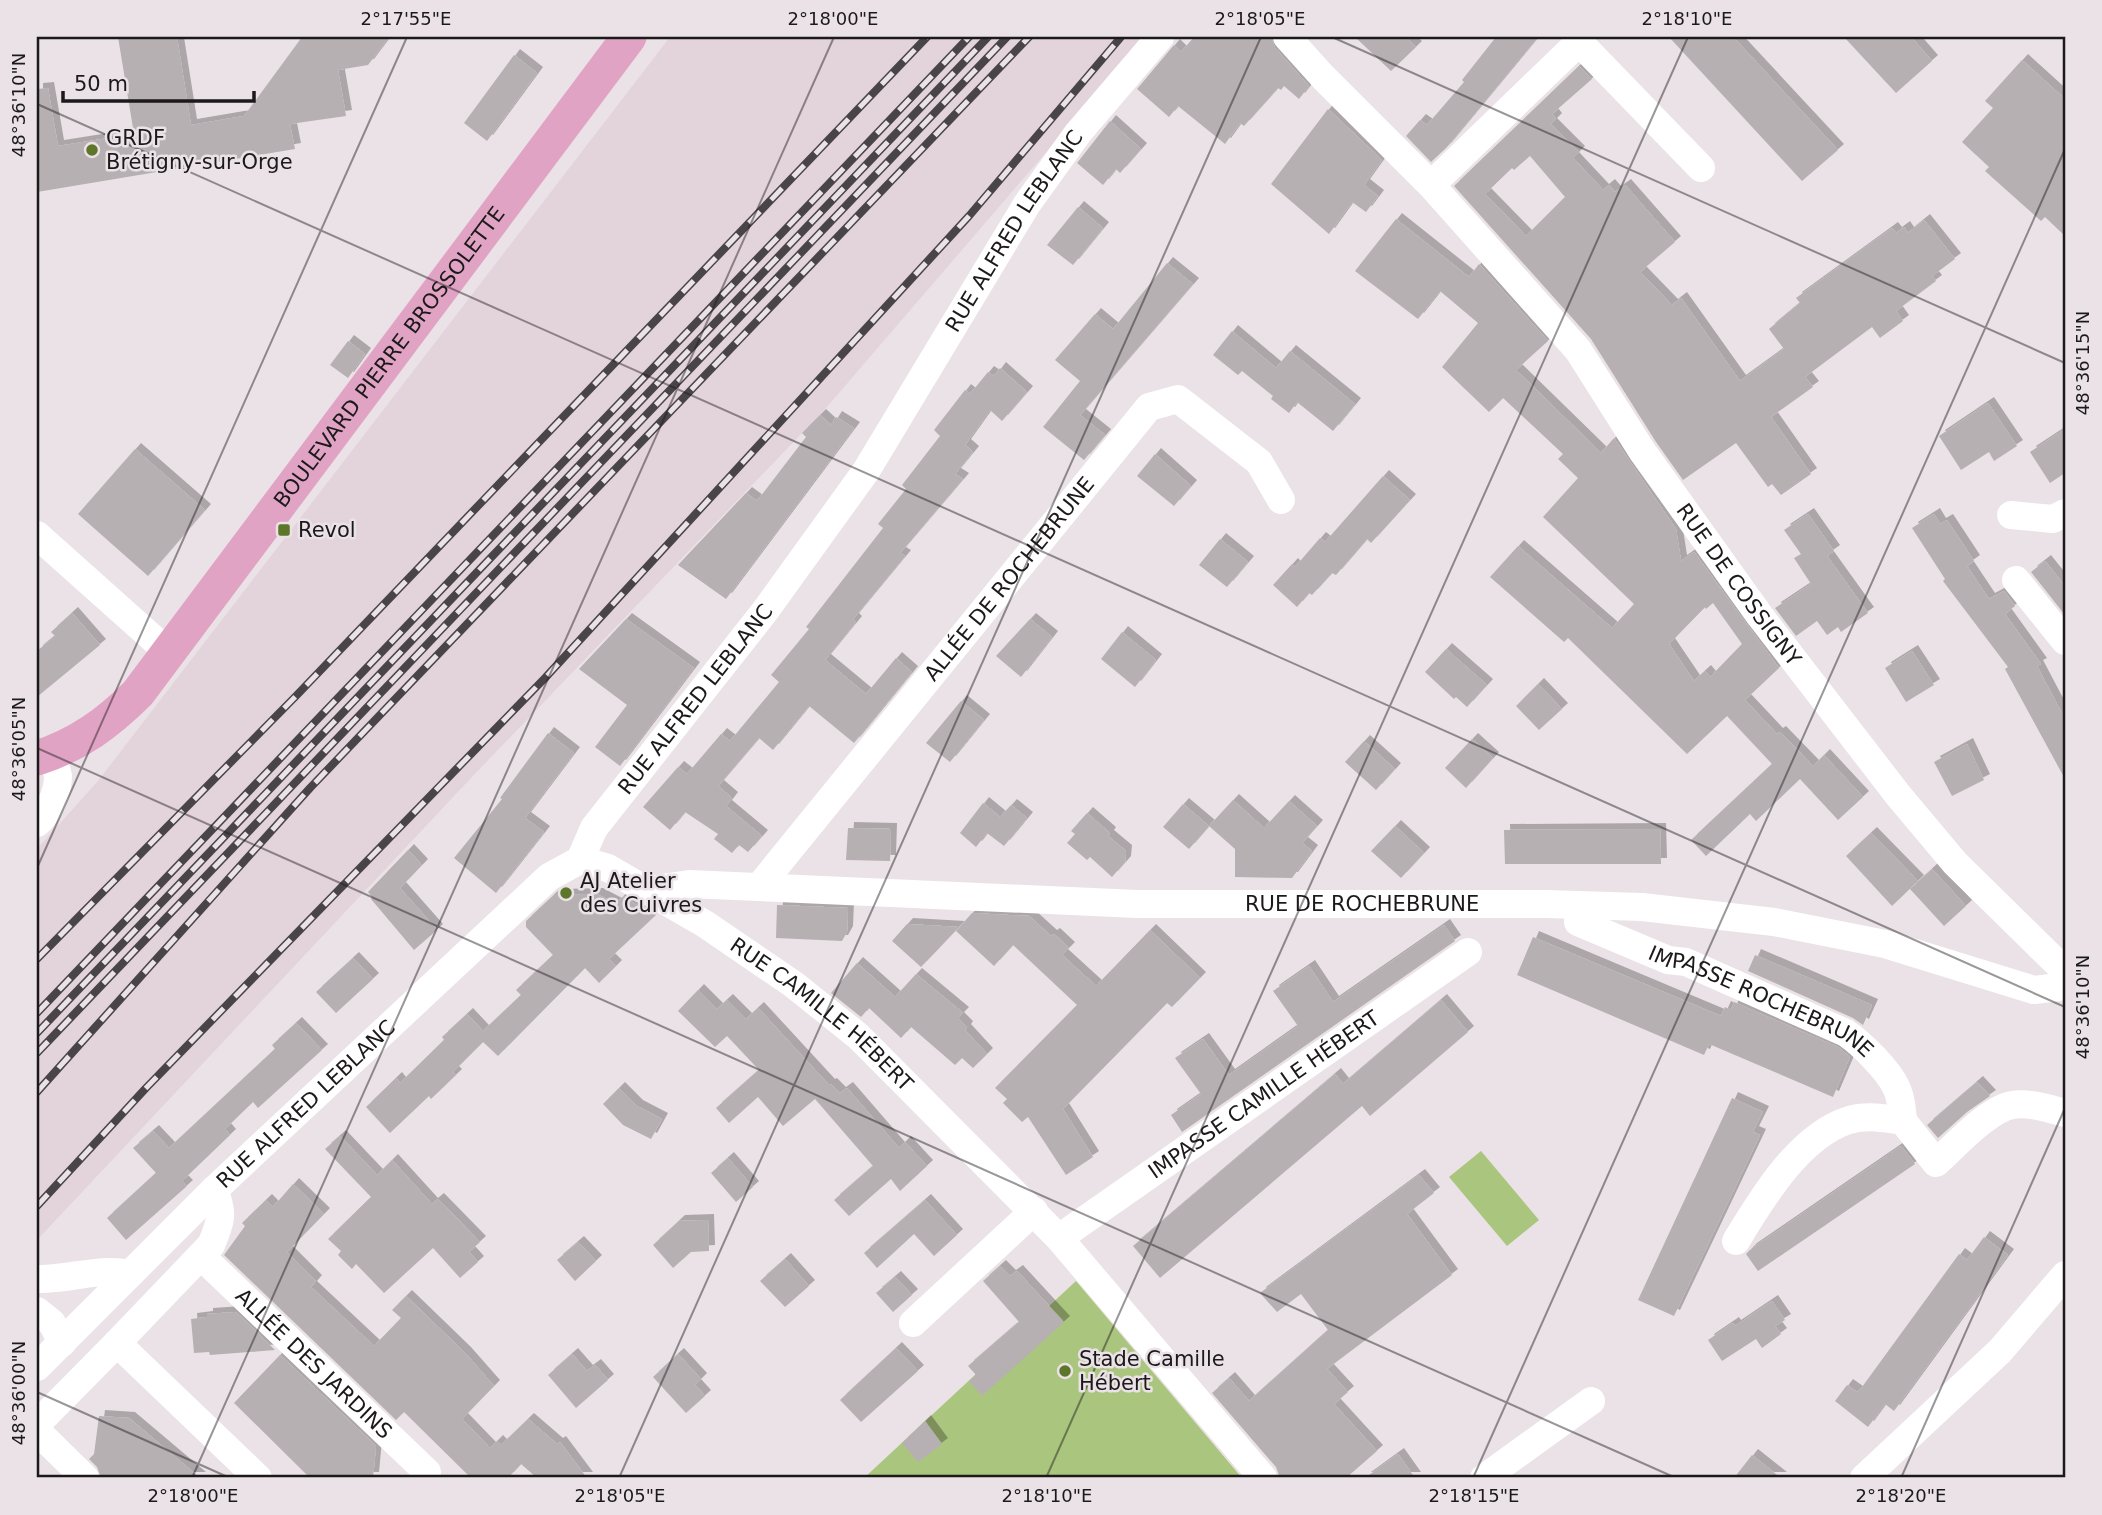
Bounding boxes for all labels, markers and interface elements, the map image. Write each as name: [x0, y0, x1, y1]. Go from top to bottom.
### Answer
text: 2°17'55"E: [361, 8, 451, 29]
text: 2°18'00"E: [788, 8, 878, 29]
text: 2°18'05"E: [1215, 8, 1305, 29]
text: 2°18'10"E: [1642, 8, 1732, 29]
text: 48°36'10"N: [8, 53, 29, 157]
scale bar: [63, 60, 254, 104]
text: 50 m: [74, 72, 128, 96]
place label: GRDF Brétigny-sur-Orge: [106, 126, 293, 174]
street label: RUE ALFRED LEBLANC: [941, 126, 1088, 336]
marker: GRDF Brétigny-sur-Orge: [84, 142, 100, 158]
street label: BOULEVARD PIERRE BROSSOLETTE: [269, 202, 510, 512]
text: 48°36'15"N: [2072, 311, 2093, 415]
street label: ALLÉE DE ROCHEBRUNE: [919, 472, 1099, 686]
street label: RUE DE COSSIGNY: [1671, 499, 1806, 671]
place label: Revol: [298, 518, 356, 542]
marker: Revol: [276, 522, 292, 538]
street label: RUE ALFRED LEBLANC: [613, 599, 778, 799]
text: 48°36'05"N: [8, 697, 29, 801]
place label: AJ Atelier des Cuivres: [580, 869, 702, 917]
marker: AJ Atelier des Cuivres: [558, 885, 574, 901]
street label: RUE DE ROCHEBRUNE: [1245, 892, 1479, 916]
street label: RUE CAMILLE HÉBERT: [726, 933, 918, 1096]
street label: IMPASSE ROCHEBRUNE: [1645, 941, 1878, 1062]
text: 48°36'10"N: [2072, 955, 2093, 1059]
street label: IMPASSE CAMILLE HÉBERT: [1144, 1006, 1384, 1184]
street label: RUE ALFRED LEBLANC: [212, 1015, 400, 1193]
street label: ALLÉE DES JARDINS: [231, 1284, 397, 1444]
text: 48°36'00"N: [8, 1341, 29, 1445]
place label: Stade Camille Hébert: [1079, 1347, 1225, 1395]
marker: Stade Camille Hébert: [1057, 1363, 1073, 1379]
text: 2°18'00"E: [148, 1485, 238, 1506]
text: 2°18'05"E: [575, 1485, 665, 1506]
text: 2°18'10"E: [1002, 1485, 1092, 1506]
text: 2°18'15"E: [1429, 1485, 1519, 1506]
text: 2°18'20"E: [1856, 1485, 1946, 1506]

